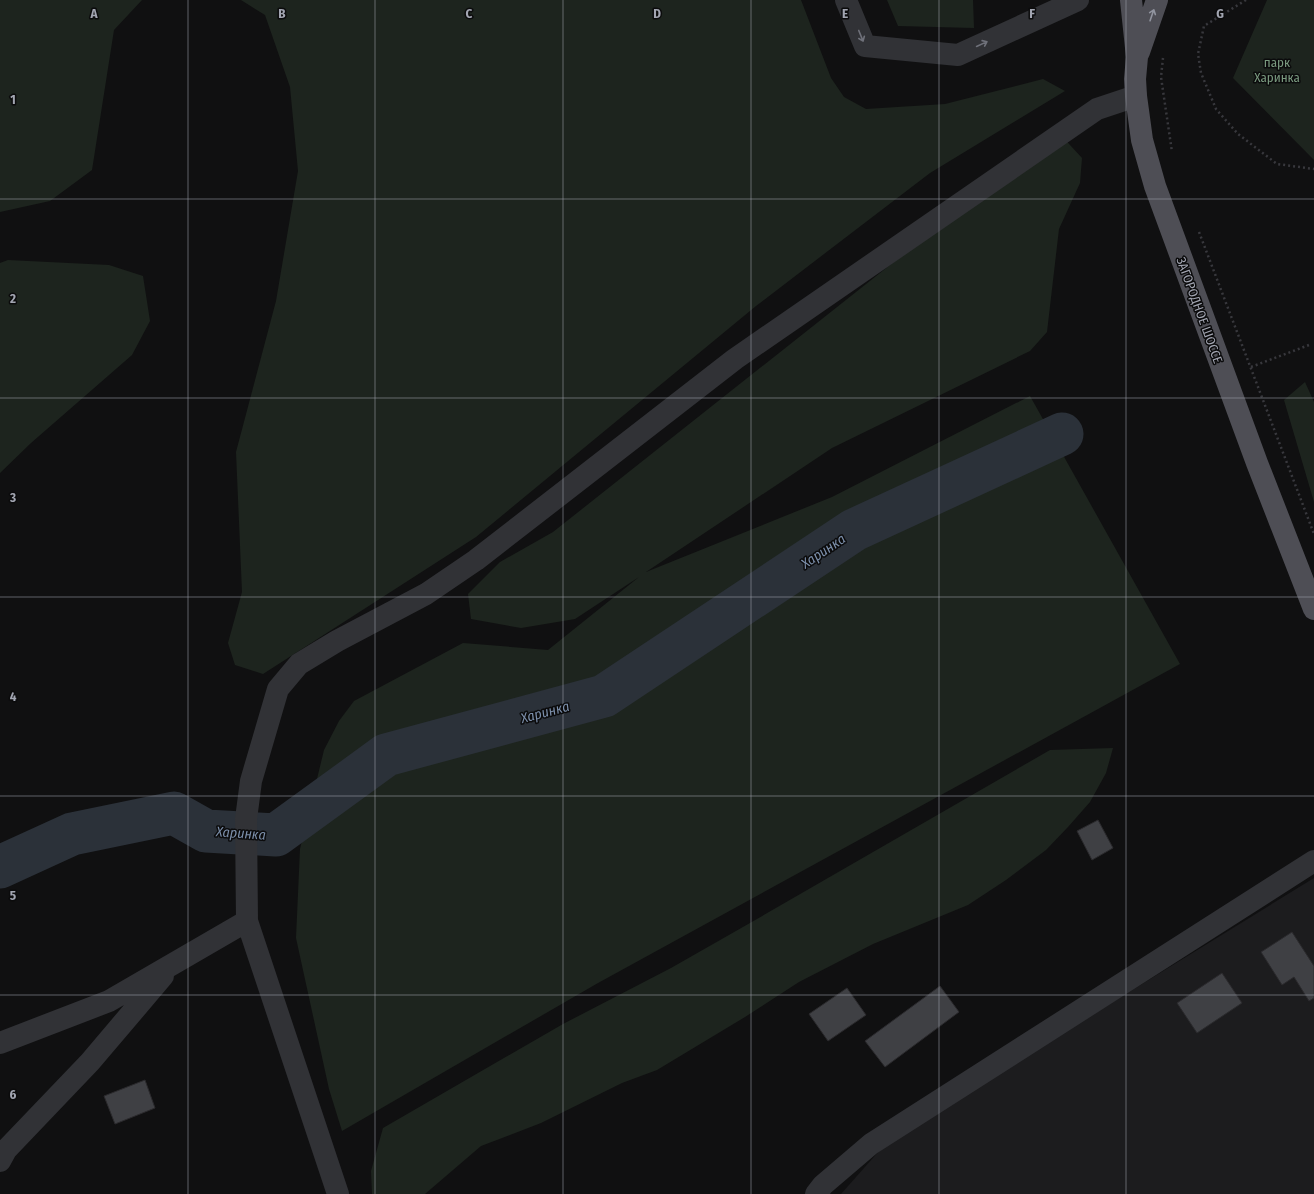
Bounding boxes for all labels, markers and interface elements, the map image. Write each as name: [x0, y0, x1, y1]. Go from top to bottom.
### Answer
text: A: [89, 6, 98, 21]
text: B: [278, 6, 286, 21]
text: C: [466, 6, 473, 21]
text: D: [653, 6, 661, 21]
text: E: [842, 6, 848, 21]
text: F: [1029, 6, 1035, 21]
text: G: [1216, 6, 1224, 21]
one-way arrow: [1148, 10, 1156, 22]
one-way arrow: [858, 30, 865, 42]
one-way arrow: [975, 40, 987, 47]
park label: парк Харинка: [1254, 55, 1300, 85]
text: 1: [10, 92, 16, 107]
street label: ЗАГОРОДНОЕ ШОССЕ: [1173, 255, 1226, 365]
text: 2: [9, 291, 16, 306]
text: 3: [9, 490, 16, 505]
water label: Харинка: [797, 530, 849, 573]
text: 4: [10, 689, 17, 704]
water label: Харинка: [518, 698, 571, 727]
water label: Харинка: [215, 823, 266, 844]
text: 5: [10, 888, 16, 903]
text: 6: [10, 1087, 17, 1102]

